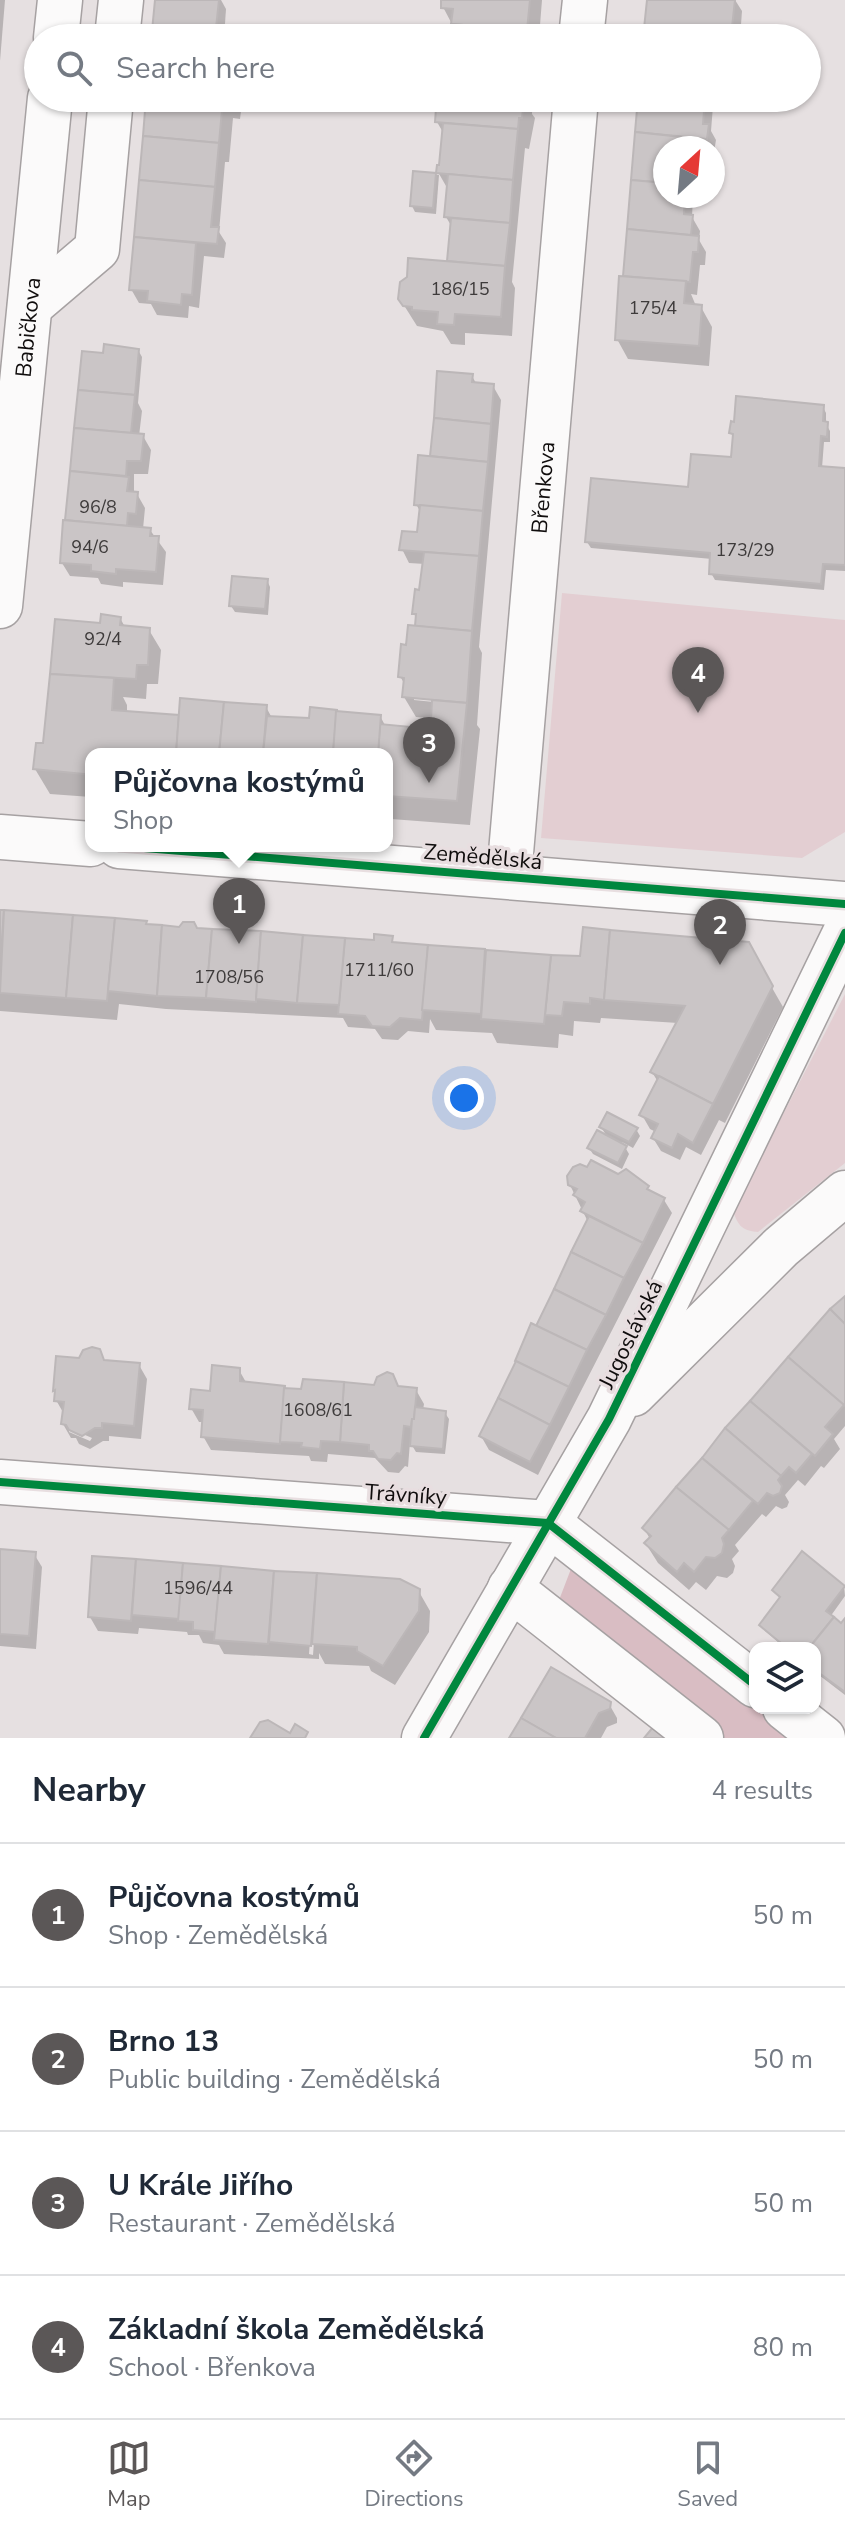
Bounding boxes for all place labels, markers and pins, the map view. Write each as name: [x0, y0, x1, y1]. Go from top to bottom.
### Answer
pin: 4: [672, 647, 724, 713]
pin: 3: [403, 717, 455, 783]
pin: 1: [213, 878, 265, 944]
pin: 2: [694, 899, 746, 965]

